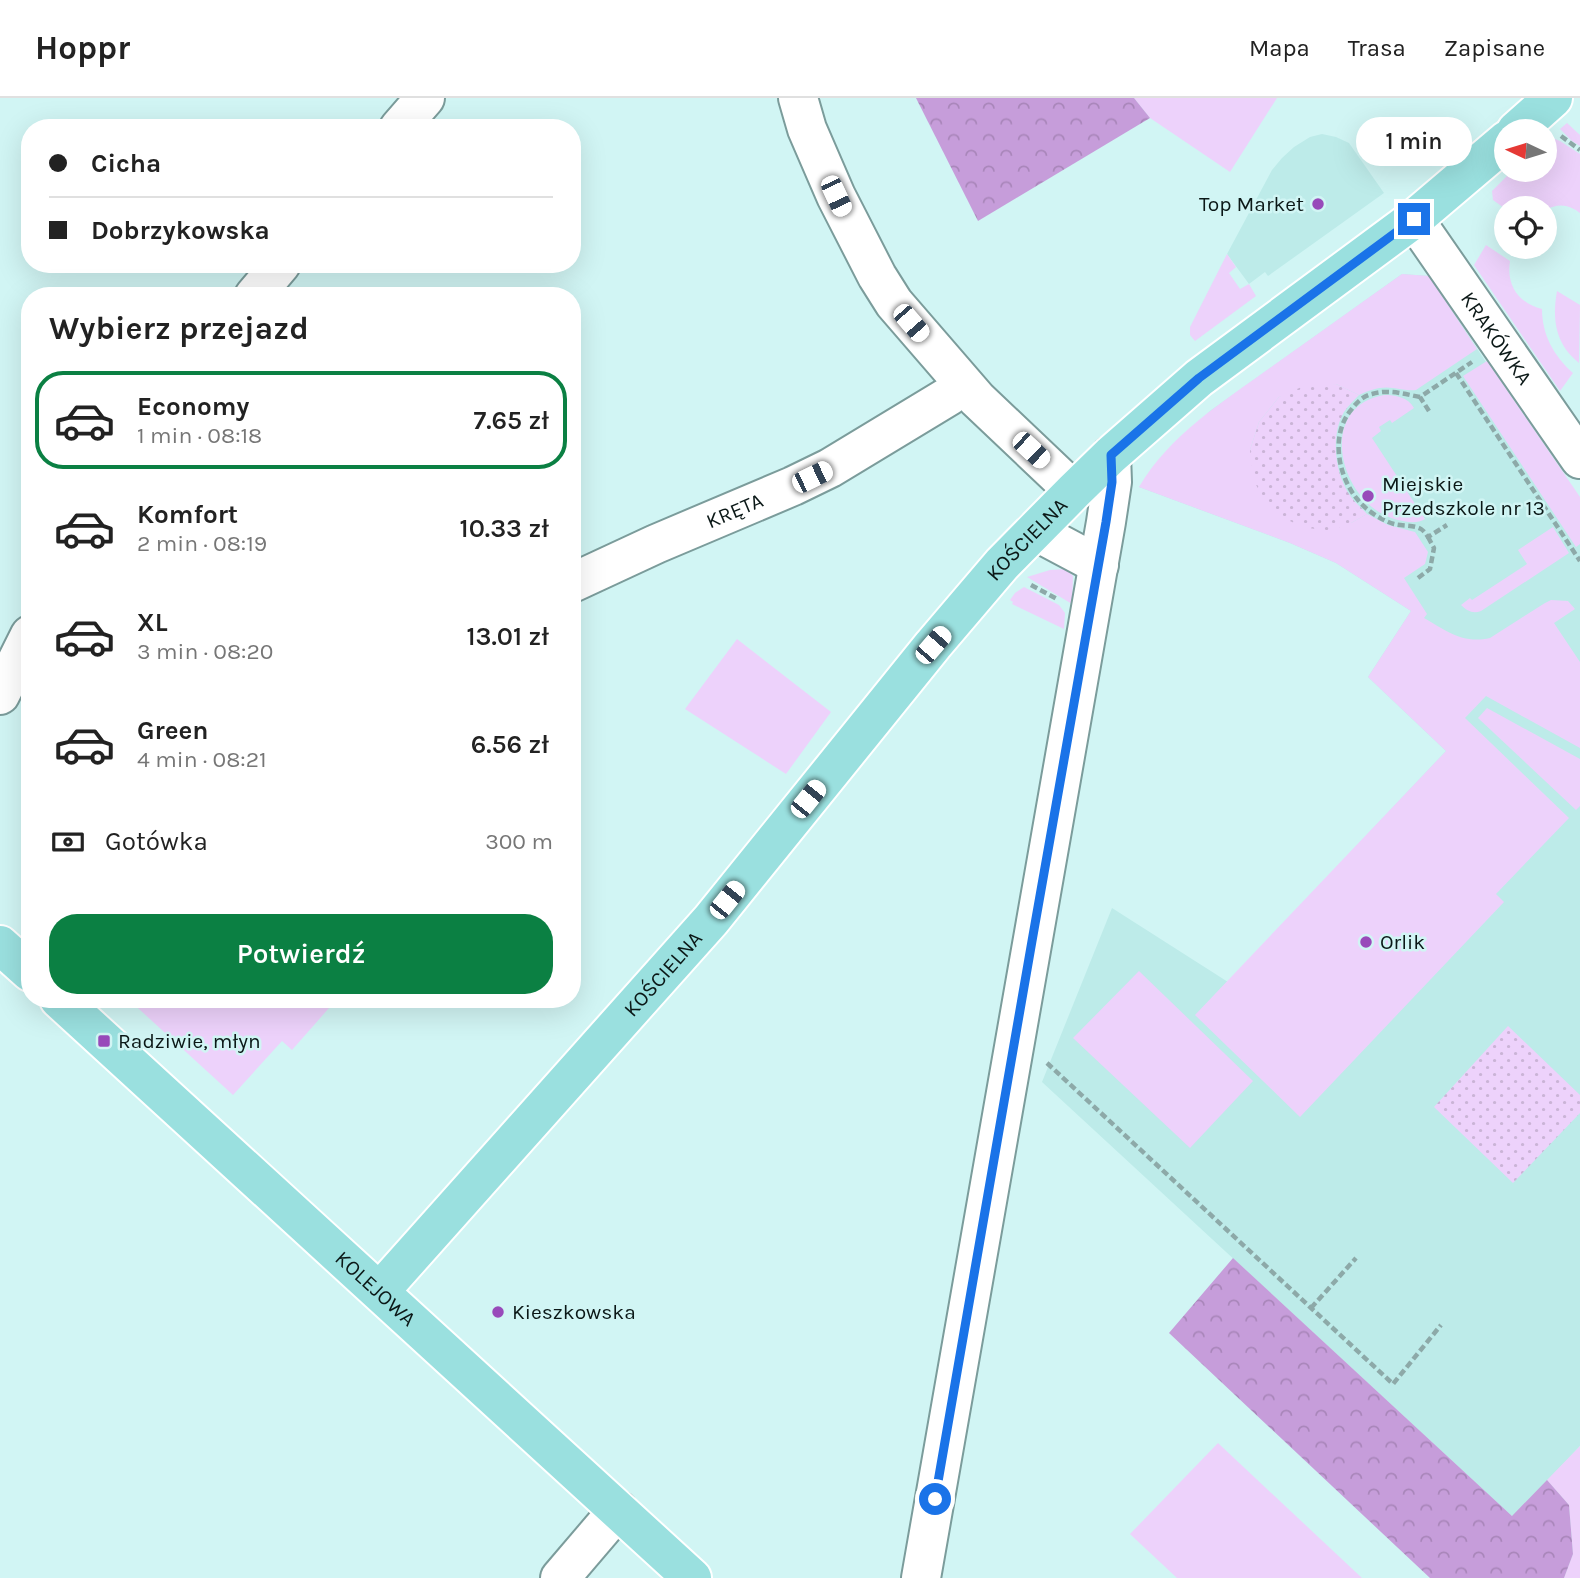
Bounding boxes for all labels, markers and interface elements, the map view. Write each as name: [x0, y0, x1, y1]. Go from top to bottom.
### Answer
text: Hoppr: [35, 29, 130, 67]
text: Mapa: [1249, 34, 1310, 62]
text: Trasa: [1348, 34, 1406, 62]
text: Zapisane: [1444, 34, 1545, 62]
callout: 1 min: [1356, 117, 1472, 166]
north arrow: [1494, 119, 1558, 182]
map controls: [1494, 119, 1557, 259]
text: 1 min: [1385, 128, 1443, 155]
text: Cicha: [91, 148, 161, 179]
car: [818, 173, 855, 219]
place label: Top Market: [1199, 192, 1304, 216]
marker: Top Market: [1310, 196, 1326, 212]
button: locate: [1494, 196, 1557, 259]
route end: [1398, 203, 1430, 235]
text: Dobrzykowska: [91, 215, 270, 246]
street label: KRAKÓWKA: [1456, 287, 1537, 389]
car: [890, 300, 933, 346]
text: Wybierz przejazd: [49, 310, 309, 347]
icon: car: [53, 389, 116, 452]
text: Economy: [137, 391, 249, 422]
text: 7.65 zł: [473, 405, 549, 436]
text: 1 min · 08:18: [137, 422, 262, 449]
car: [1009, 428, 1054, 472]
car: [789, 458, 836, 496]
place label: Miejskie Przedszkole nr 13: [1382, 472, 1545, 520]
street label: KRĘTA: [703, 488, 767, 533]
marker: Miejskie Przedszkole nr 13: [1360, 488, 1376, 504]
street label: KOŚCIELNA: [981, 493, 1072, 585]
icon: car: [53, 497, 116, 560]
text: Komfort: [137, 499, 238, 530]
text: 10.33 zł: [460, 513, 549, 544]
text: 2 min · 08:19: [137, 530, 267, 557]
icon: car: [53, 605, 116, 668]
text: XL: [137, 607, 168, 638]
text: 13.01 zł: [466, 621, 549, 652]
car: [912, 622, 955, 668]
text: 3 min · 08:20: [137, 638, 273, 665]
icon: car: [53, 713, 116, 776]
text: Green: [137, 715, 209, 746]
text: 6.56 zł: [471, 729, 549, 760]
text: 4 min · 08:21: [137, 746, 267, 773]
car: [787, 776, 830, 822]
icon: cash: [49, 823, 87, 861]
text: Gotówka: [105, 826, 208, 857]
text: 300 m: [485, 828, 553, 855]
car: [706, 877, 749, 923]
button: Potwierdź: [49, 914, 553, 994]
street label: KOŚCIELNA: [619, 926, 707, 1021]
place label: Orlik: [1380, 930, 1425, 954]
marker: Orlik: [1358, 934, 1374, 950]
place label: Radziwie, młyn: [118, 1029, 261, 1053]
marker: Radziwie, młyn: [96, 1033, 112, 1049]
street label: KOLEJOWA: [330, 1246, 421, 1331]
place label: Kieszkowska: [512, 1300, 636, 1324]
marker: Kieszkowska: [490, 1304, 506, 1320]
route start: [919, 1483, 951, 1515]

